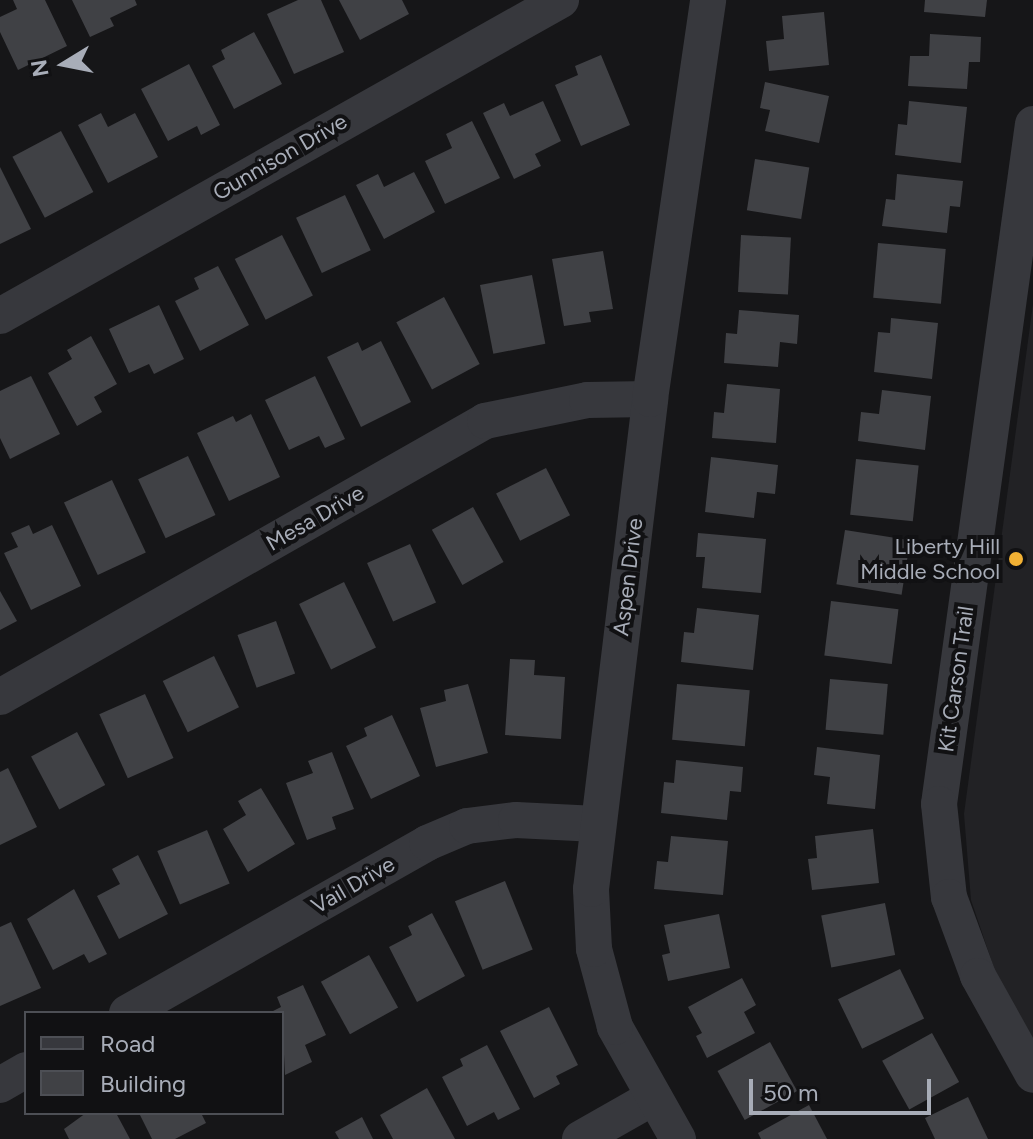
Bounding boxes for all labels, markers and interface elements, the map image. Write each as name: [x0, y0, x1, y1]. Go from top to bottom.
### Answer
north arrow: [24, 24, 104, 104]
text: N: [25, 58, 55, 79]
street label: Gunnison Drive: [208, 108, 352, 206]
street label: Mesa Drive: [261, 479, 369, 557]
street label: Aspen Drive: [608, 516, 648, 638]
place label: Liberty Hill Middle School: [860, 533, 1000, 584]
marker: Liberty Hill Middle School: [1007, 550, 1025, 568]
street label: Kit Carson Trail: [933, 604, 979, 754]
street label: Vail Drive: [307, 851, 399, 919]
legend: [24, 1011, 284, 1115]
text: Road: [100, 1029, 155, 1058]
scale bar: [753, 1063, 935, 1113]
text: Building: [100, 1069, 186, 1098]
text: 50 m: [763, 1078, 819, 1107]

